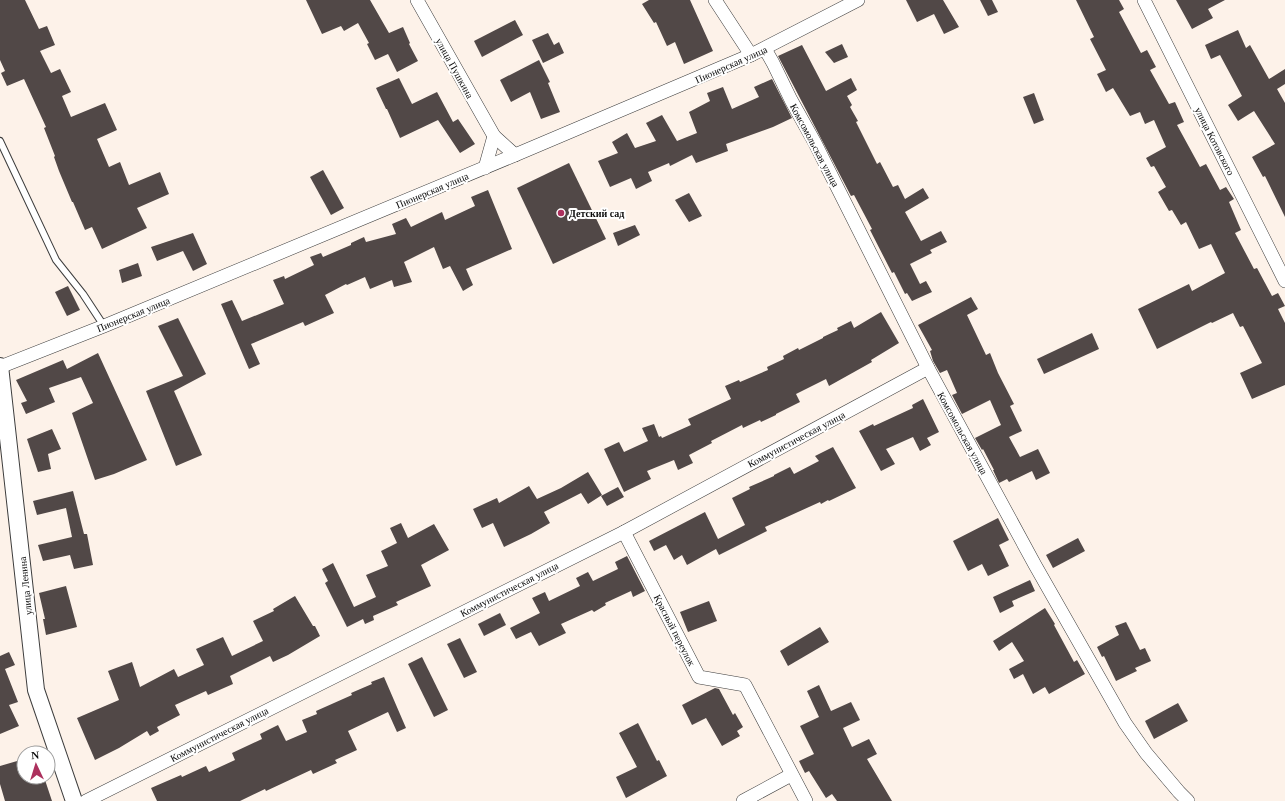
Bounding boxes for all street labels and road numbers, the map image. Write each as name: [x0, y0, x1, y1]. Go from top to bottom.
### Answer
street label: улица Пушкина: [433, 36, 476, 101]
street label: Пионерская улица: [693, 43, 769, 85]
street label: Комсомольская улица: [788, 102, 841, 189]
street label: улица Котовского: [1193, 105, 1236, 177]
street label: Пионерская улица: [394, 170, 471, 211]
street label: Пионерская улица: [95, 295, 172, 334]
street label: Комсомольская улица: [935, 390, 990, 477]
street label: Коммунистическая улица: [746, 409, 847, 470]
street label: улица Ленина: [17, 556, 34, 616]
street label: Коммунистическая улица: [458, 560, 561, 619]
street label: Красный переулок: [652, 593, 697, 668]
street label: Коммунистическая улица: [168, 705, 271, 764]

